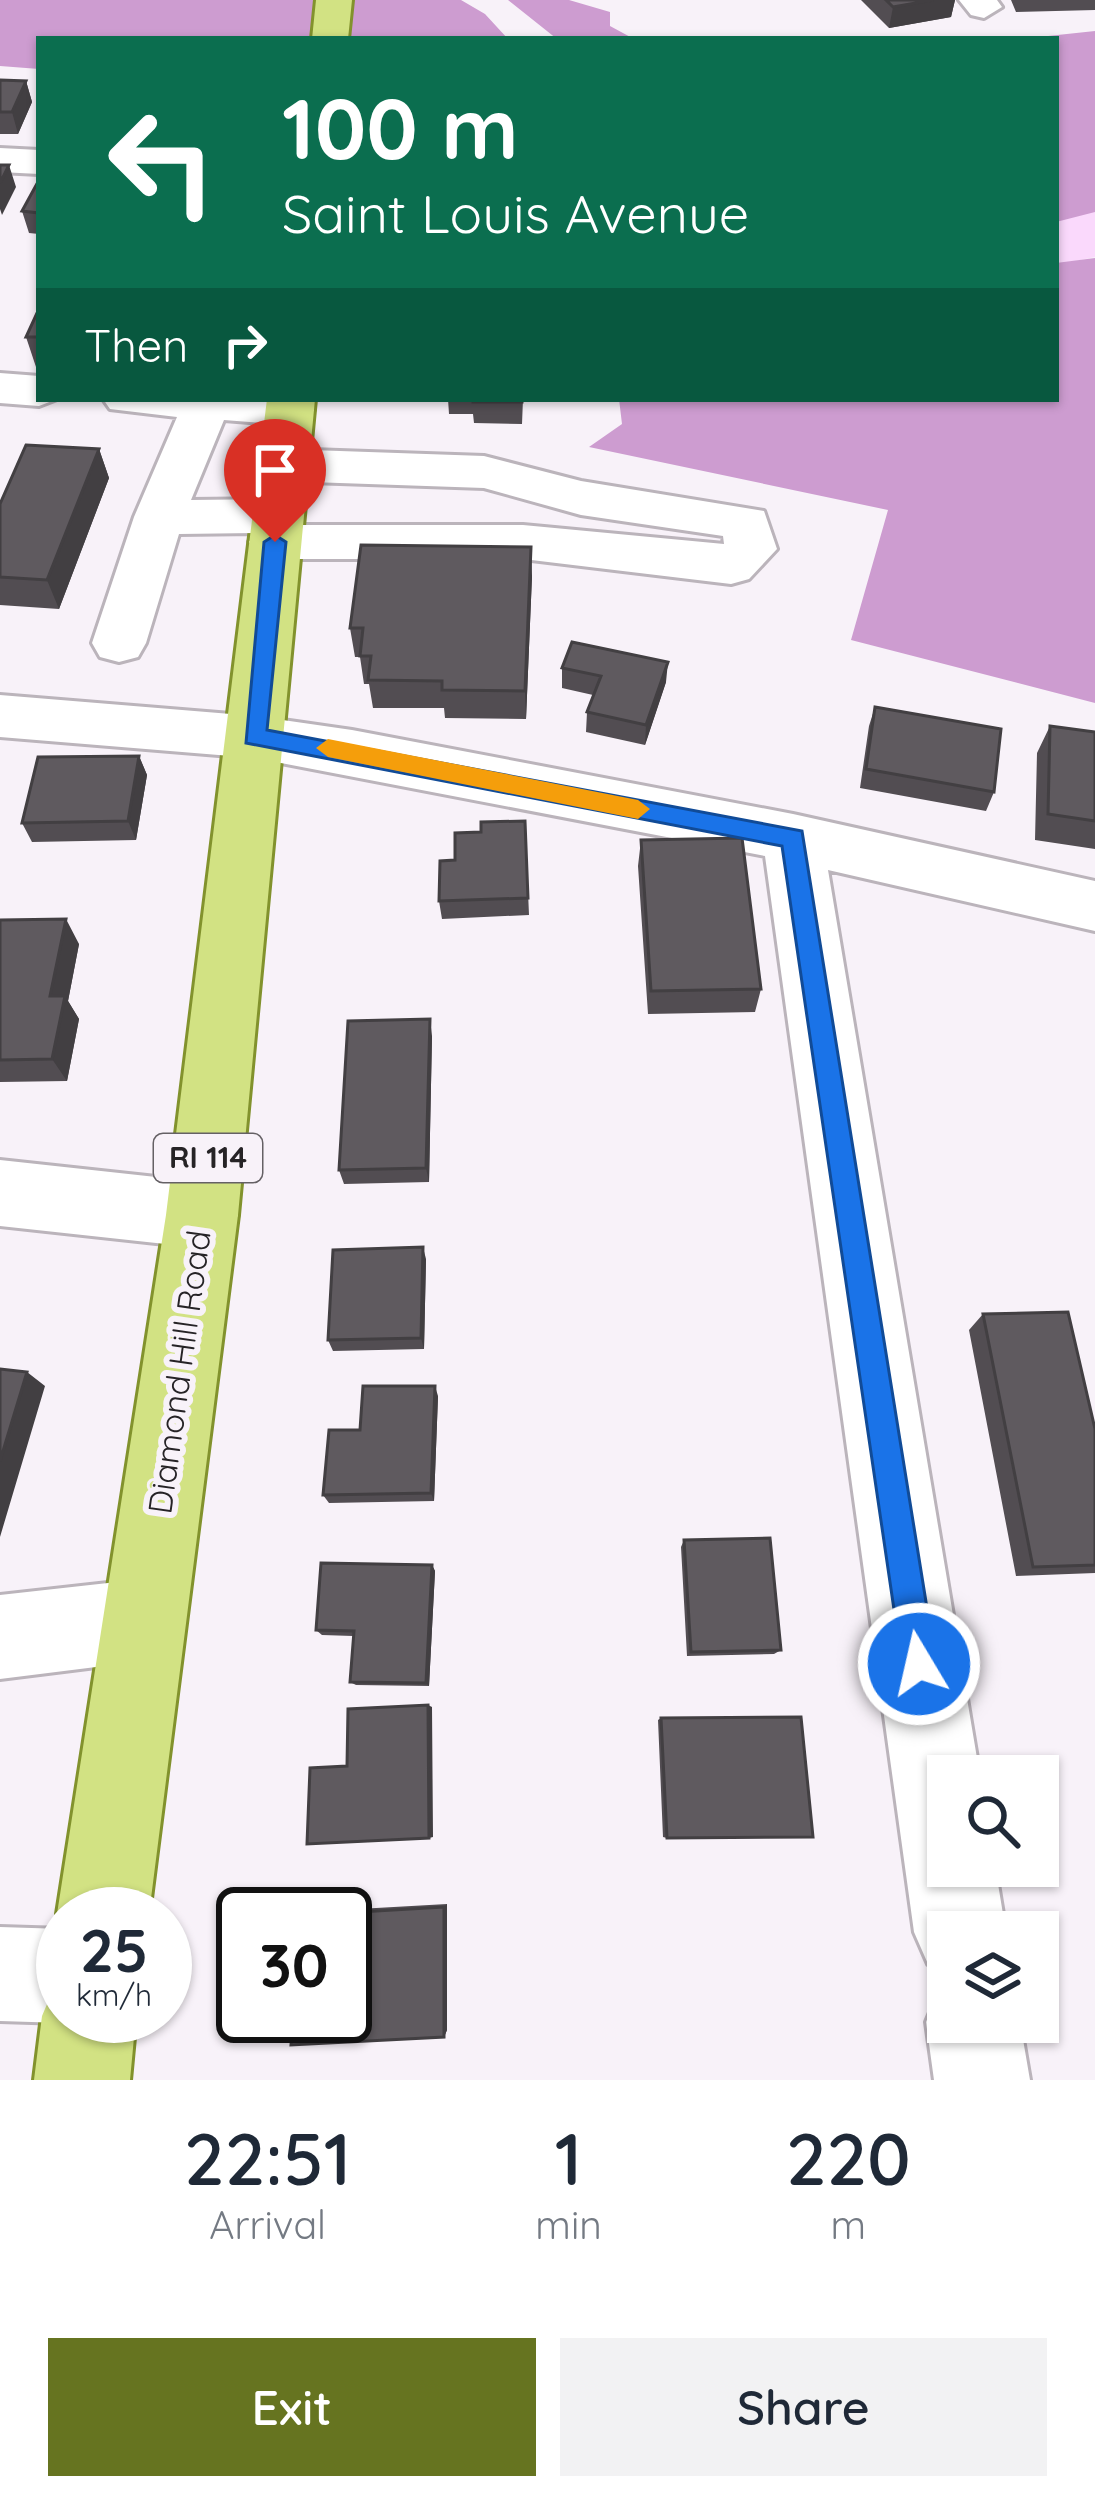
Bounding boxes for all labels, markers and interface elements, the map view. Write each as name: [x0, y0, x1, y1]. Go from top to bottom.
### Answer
text: 100 m: [282, 75, 519, 180]
icon: left: [84, 84, 240, 240]
text: Saint Louis Avenue: [282, 179, 749, 247]
icon: right: [212, 312, 278, 378]
text: Then: [84, 317, 188, 373]
pin: [224, 419, 326, 542]
icon: arrive: [242, 437, 308, 503]
road number: RI 114: [154, 1134, 262, 1182]
street label: Diamond Hill Road: [138, 1228, 219, 1516]
position arrow: [856, 1601, 982, 1727]
map controls: [927, 1755, 1059, 2043]
button: search: [927, 1755, 1059, 1887]
speed limit sign: 30: [216, 1887, 372, 2043]
button: layers: [927, 1911, 1059, 2043]
text: 25: [80, 1912, 148, 1987]
text: km/h: [76, 1976, 152, 2014]
text: 22:51: [184, 2113, 351, 2203]
text: 1: [555, 2113, 582, 2203]
text: 220: [786, 2113, 911, 2203]
text: Arrival: [209, 2200, 326, 2249]
text: min: [535, 2200, 602, 2249]
text: m: [831, 2200, 866, 2249]
button: Exit: [48, 2338, 536, 2476]
button: Share: [560, 2338, 1047, 2476]

